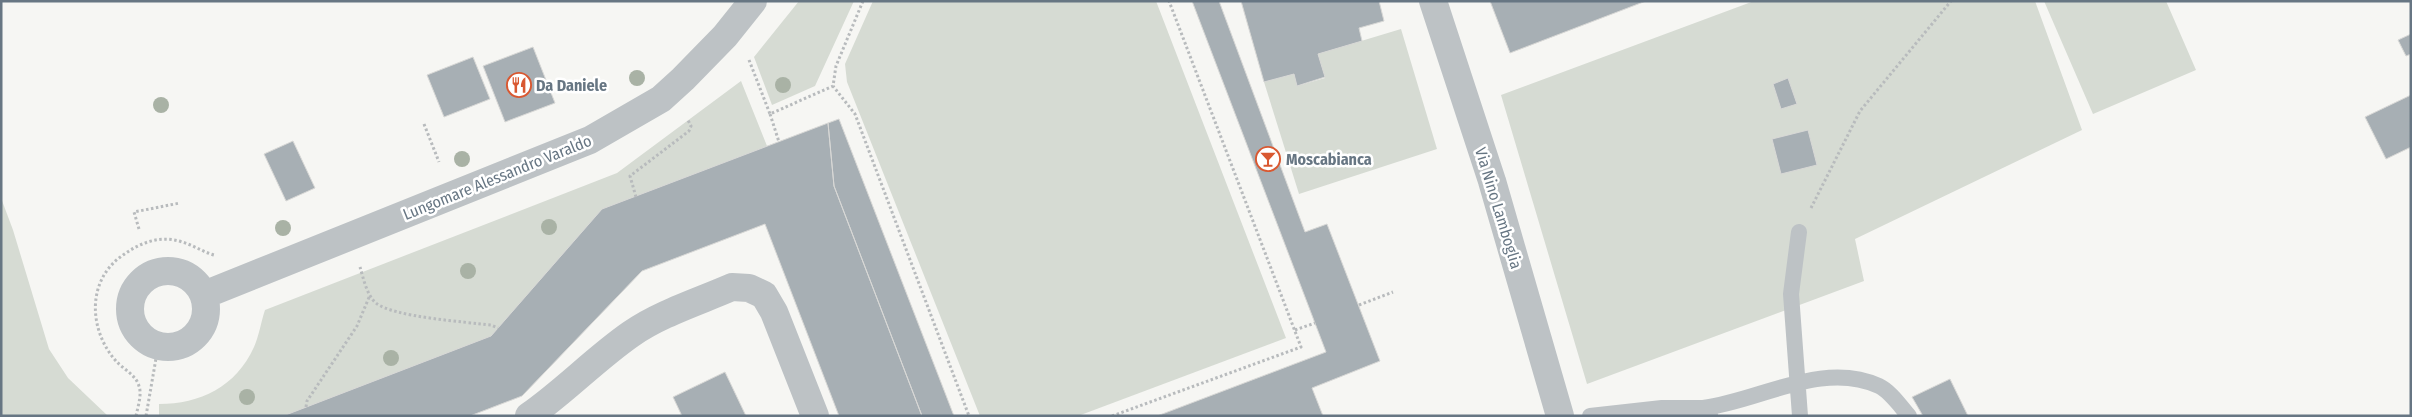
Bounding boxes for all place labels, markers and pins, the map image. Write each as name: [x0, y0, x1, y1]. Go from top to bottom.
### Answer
restaurant icon: Da Daniele: [506, 72, 532, 98]
place label: Da Daniele: [536, 76, 607, 95]
bar icon: Moscabianca: [1255, 146, 1281, 172]
place label: Moscabianca: [1286, 150, 1372, 169]

